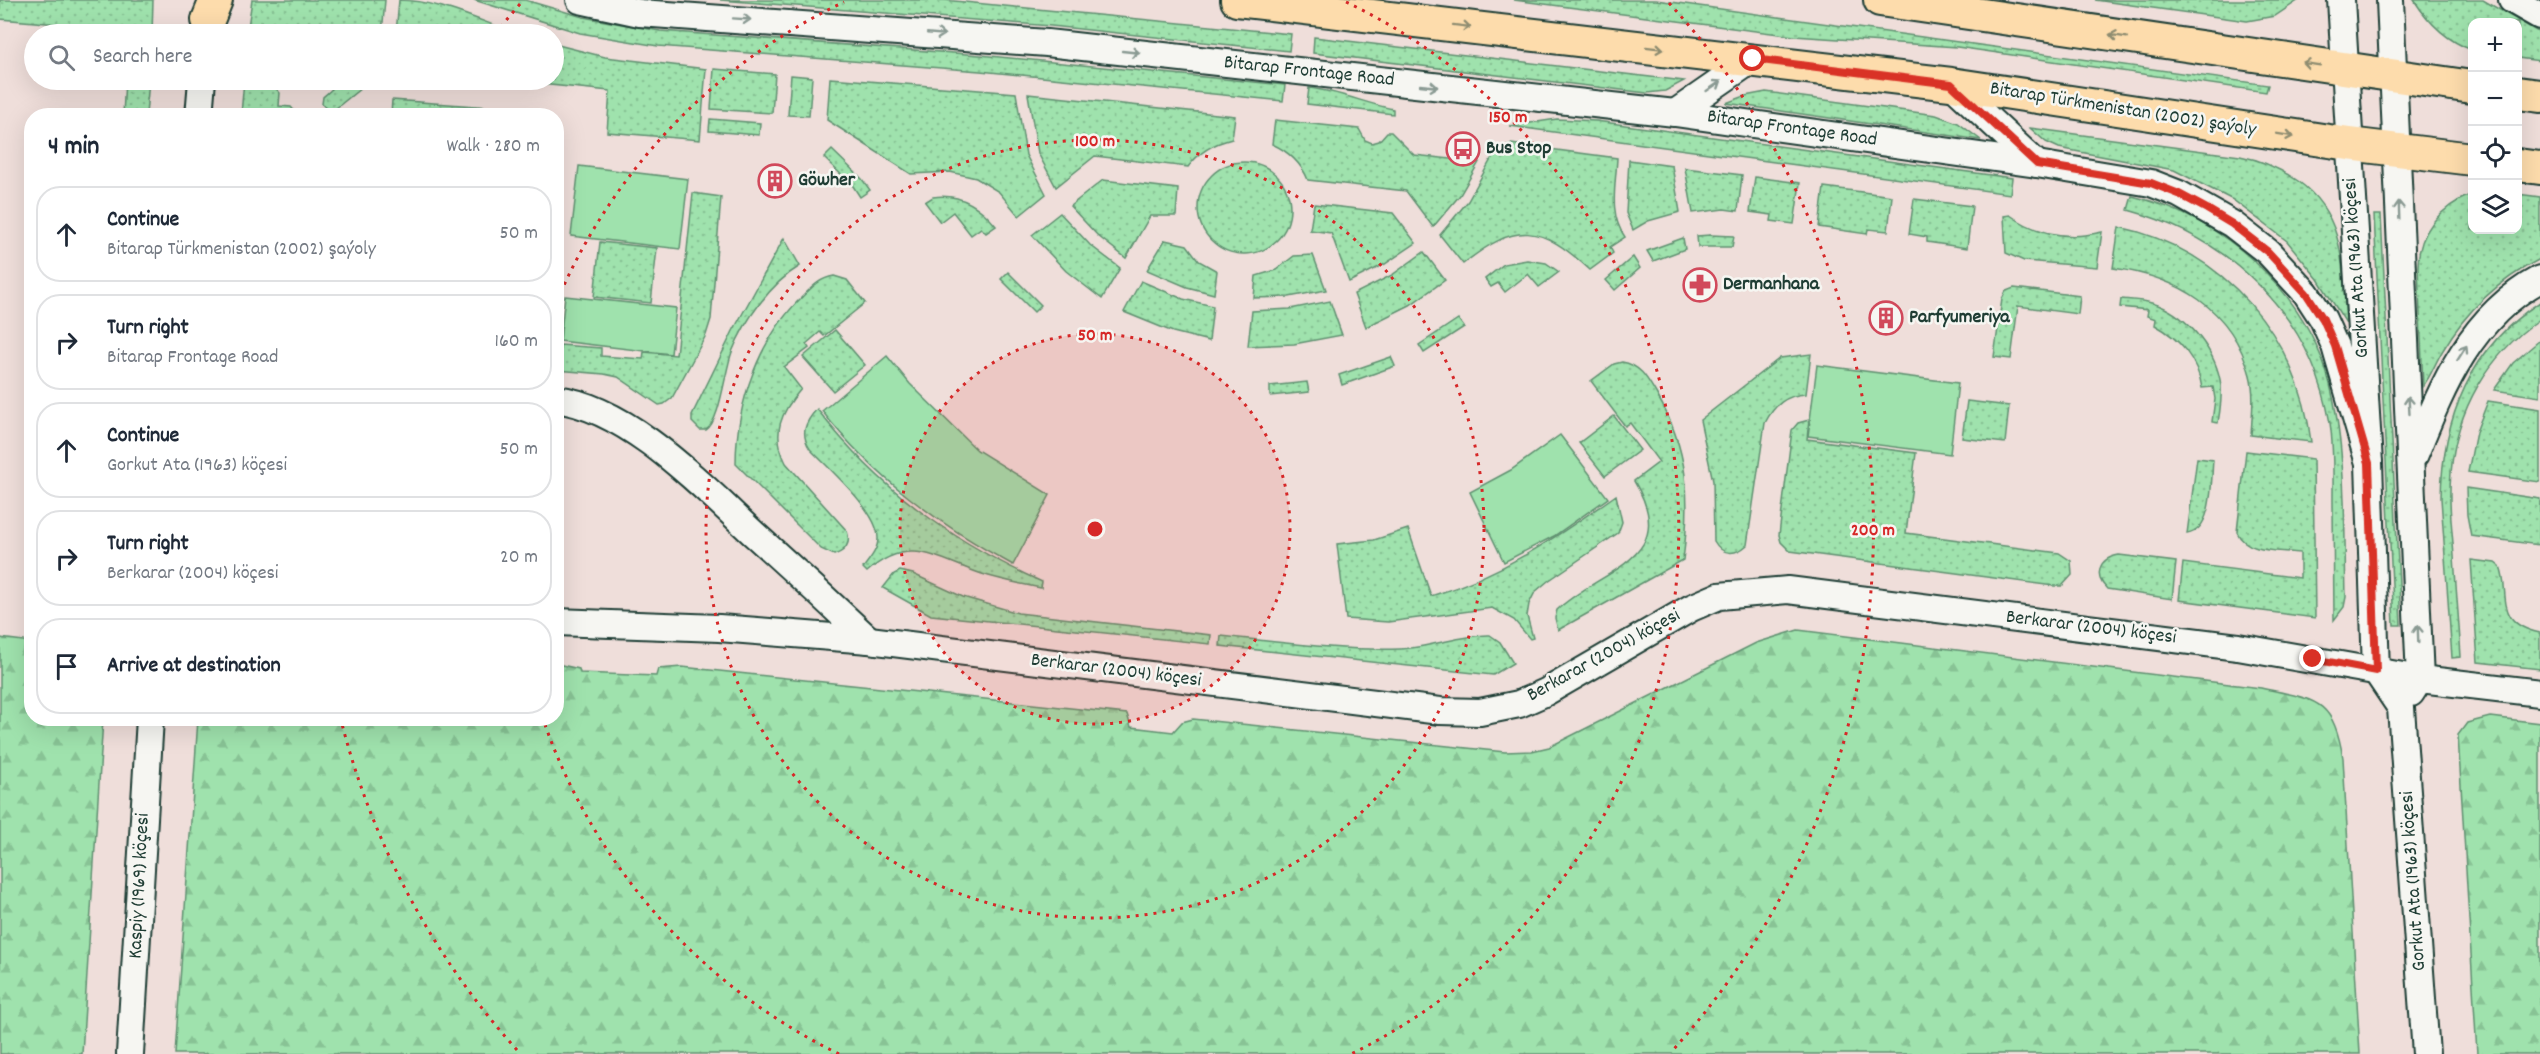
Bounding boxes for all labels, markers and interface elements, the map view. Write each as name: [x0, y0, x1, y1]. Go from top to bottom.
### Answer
one-way arrow: [731, 14, 751, 25]
map controls: [2468, 18, 2522, 234]
button: +: [2468, 18, 2522, 72]
one-way arrow: [1451, 21, 1471, 32]
search box: [24, 24, 564, 90]
one-way arrow: [926, 29, 946, 40]
one-way arrow: [2108, 30, 2128, 41]
icon: search: [45, 41, 78, 74]
text: Search here: [93, 42, 192, 73]
one-way arrow: [1645, 43, 1665, 54]
route start: [1739, 45, 1765, 71]
one-way arrow: [1120, 47, 1140, 58]
street label: Bitarap Frontage Road: [1222, 49, 1396, 95]
one-way arrow: [2301, 59, 2321, 70]
button: −: [2468, 72, 2522, 126]
street label: Bitarap Türkmenistan (2002) şaýoly: [1988, 75, 2259, 145]
one-way arrow: [1418, 80, 1438, 91]
one-way arrow: [1705, 80, 1722, 92]
street label: Bitarap Frontage Road: [1705, 103, 1879, 155]
text: 150 m: [1489, 106, 1527, 131]
button: locate: [2468, 126, 2522, 180]
text: 4 min: [48, 129, 99, 166]
one-way arrow: [2275, 129, 2295, 140]
text: 100 m: [1075, 130, 1115, 155]
bus stop icon: Bus Stop: [1445, 131, 1481, 167]
text: Walk · 280 m: [446, 133, 540, 161]
place label: Bus Stop: [1486, 135, 1551, 163]
building icon: Göwher: [757, 163, 793, 199]
place label: Göwher: [798, 167, 856, 195]
street label: Gorkut Ata (1963) köçesi: [2337, 177, 2377, 359]
button: layers: [2468, 180, 2522, 234]
one-way arrow: [2394, 200, 2405, 220]
text: Continue: [107, 205, 179, 236]
icon: ahead: [50, 218, 83, 251]
text: 50 m: [500, 220, 538, 248]
text: Bitarap Türkmenistan (2002) şaýoly: [107, 236, 376, 264]
pharmacy icon: Dermanhana: [1682, 267, 1718, 303]
place label: Dermanhana: [1723, 271, 1820, 299]
building icon: Parfyumeriya: [1868, 300, 1904, 336]
place label: Parfyumeriya: [1909, 304, 2010, 332]
text: Turn right: [107, 313, 189, 344]
text: 50 m: [1078, 324, 1112, 349]
icon: right: [50, 326, 83, 359]
text: 160 m: [495, 328, 538, 356]
text: Bitarap Frontage Road: [107, 344, 278, 372]
one-way arrow: [2457, 345, 2469, 362]
one-way arrow: [2403, 395, 2414, 415]
text: Continue: [107, 421, 179, 452]
icon: ahead: [50, 434, 83, 467]
text: 50 m: [500, 436, 538, 464]
text: Gorkut Ata (1963) köçesi: [107, 452, 287, 480]
centre of rings: [1085, 519, 1105, 539]
text: 200 m: [1851, 519, 1895, 544]
text: Turn right: [107, 529, 189, 560]
icon: right: [50, 542, 83, 575]
text: 20 m: [500, 544, 538, 572]
text: Berkarar (2004) köçesi: [107, 560, 279, 588]
street label: Berkarar (2004) köçesi: [1522, 602, 1686, 710]
street label: Berkarar (2004) köçesi: [2004, 604, 2178, 652]
one-way arrow: [2413, 625, 2424, 645]
route end: [2299, 645, 2325, 671]
street label: Berkarar (2004) köçesi: [1029, 647, 1203, 695]
icon: arrive: [50, 650, 83, 683]
text: Arrive at destination: [107, 651, 281, 682]
street label: Gorkut Ata (1963) köçesi: [2394, 790, 2434, 972]
street label: Kaspiy (1969) köçesi: [122, 812, 158, 959]

